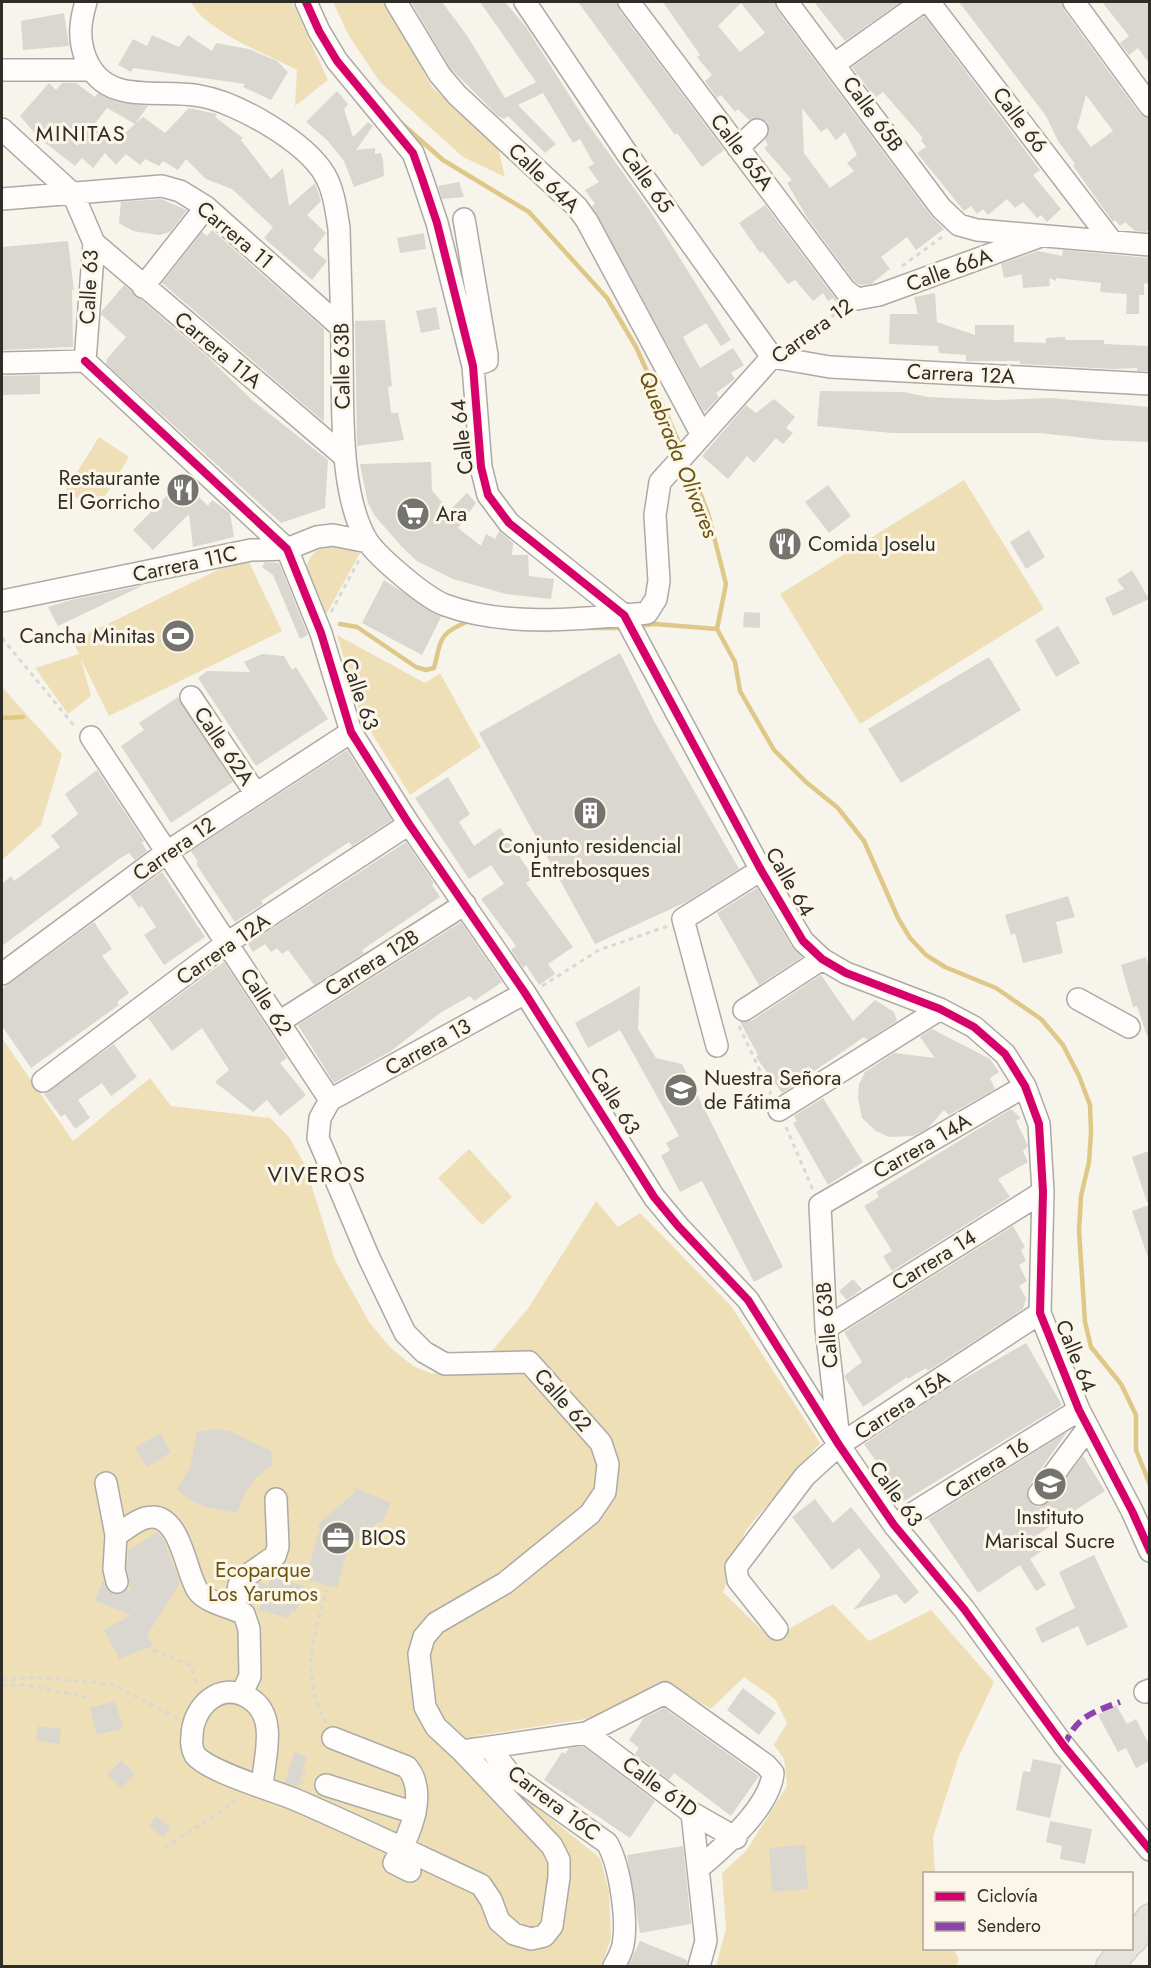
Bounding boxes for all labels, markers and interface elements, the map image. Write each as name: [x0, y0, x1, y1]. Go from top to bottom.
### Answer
street label: Calle 65B: [835, 70, 911, 158]
street label: Calle 66: [985, 81, 1055, 159]
street label: Calle 65A: [703, 107, 781, 197]
district label: MINITAS: [36, 117, 126, 149]
street label: Calle 64A: [501, 136, 587, 220]
street label: Calle 65: [613, 141, 681, 219]
street label: Carrera 11: [190, 194, 280, 276]
street label: Calle 66A: [902, 241, 996, 299]
street label: Calle 63: [72, 249, 106, 325]
street label: Carrera 12: [765, 291, 859, 371]
street label: Carrera 11A: [168, 305, 268, 396]
street label: Calle 63B: [326, 322, 358, 410]
street label: Carrera 12A: [906, 356, 1016, 392]
water label: Quebrada Olivares: [631, 366, 727, 542]
street label: Calle 64: [443, 398, 481, 476]
place label: Restaurante El Gorricho: [57, 463, 160, 517]
restaurant icon: Restaurante El Gorricho: [165, 472, 201, 508]
supermarket icon: Ara: [395, 496, 431, 532]
place label: Ara: [436, 499, 467, 529]
restaurant icon: Comida Joselu: [767, 526, 803, 562]
place label: Comida Joselu: [808, 529, 936, 559]
street label: Carrera 11C: [130, 538, 240, 590]
sports icon: Cancha Minitas: [160, 618, 196, 654]
place label: Cancha Minitas: [19, 621, 155, 651]
street label: Calle 63: [334, 654, 386, 734]
street label: Calle 62A: [187, 701, 261, 791]
building icon: Conjunto residencial Entrebosques: [572, 795, 608, 831]
street label: Carrera 12: [127, 810, 221, 888]
place label: Conjunto residencial Entrebosques: [499, 831, 681, 885]
street label: Calle 64: [758, 842, 822, 922]
street label: Carrera 12A: [170, 906, 276, 992]
street label: Carrera 12B: [319, 922, 425, 1004]
street label: Calle 62: [233, 962, 299, 1042]
street label: Carrera 13: [380, 1011, 476, 1083]
street label: Calle 63: [582, 1061, 648, 1141]
place label: Nuestra Señora de Fátima: [704, 1063, 841, 1117]
school or university icon: Nuestra Señora de Fátima: [663, 1072, 699, 1108]
street label: Carrera 14A: [867, 1106, 977, 1186]
district label: VIVEROS: [268, 1158, 366, 1190]
street label: Carrera 14: [886, 1222, 982, 1298]
street label: Calle 63B: [808, 1281, 846, 1369]
street label: Calle 64: [1048, 1315, 1104, 1397]
street label: Calle 62: [527, 1362, 599, 1438]
street label: Carrera 15A: [848, 1363, 956, 1447]
street label: Carrera 16: [939, 1430, 1035, 1506]
street label: Calle 63: [862, 1455, 930, 1533]
school or university icon: Instituto Mariscal Sucre: [1032, 1466, 1068, 1502]
place label: Instituto Mariscal Sucre: [985, 1502, 1115, 1556]
office icon: BIOS: [320, 1520, 356, 1556]
place label: BIOS: [361, 1523, 406, 1553]
park label: Ecoparque Los Yarumos: [208, 1555, 318, 1609]
street label: Calle 61D: [616, 1749, 704, 1825]
street label: Carrera 16C: [501, 1758, 607, 1848]
legend: [923, 1872, 1133, 1950]
text: Ciclovía: [977, 1883, 1038, 1909]
text: Sendero: [977, 1913, 1041, 1939]

